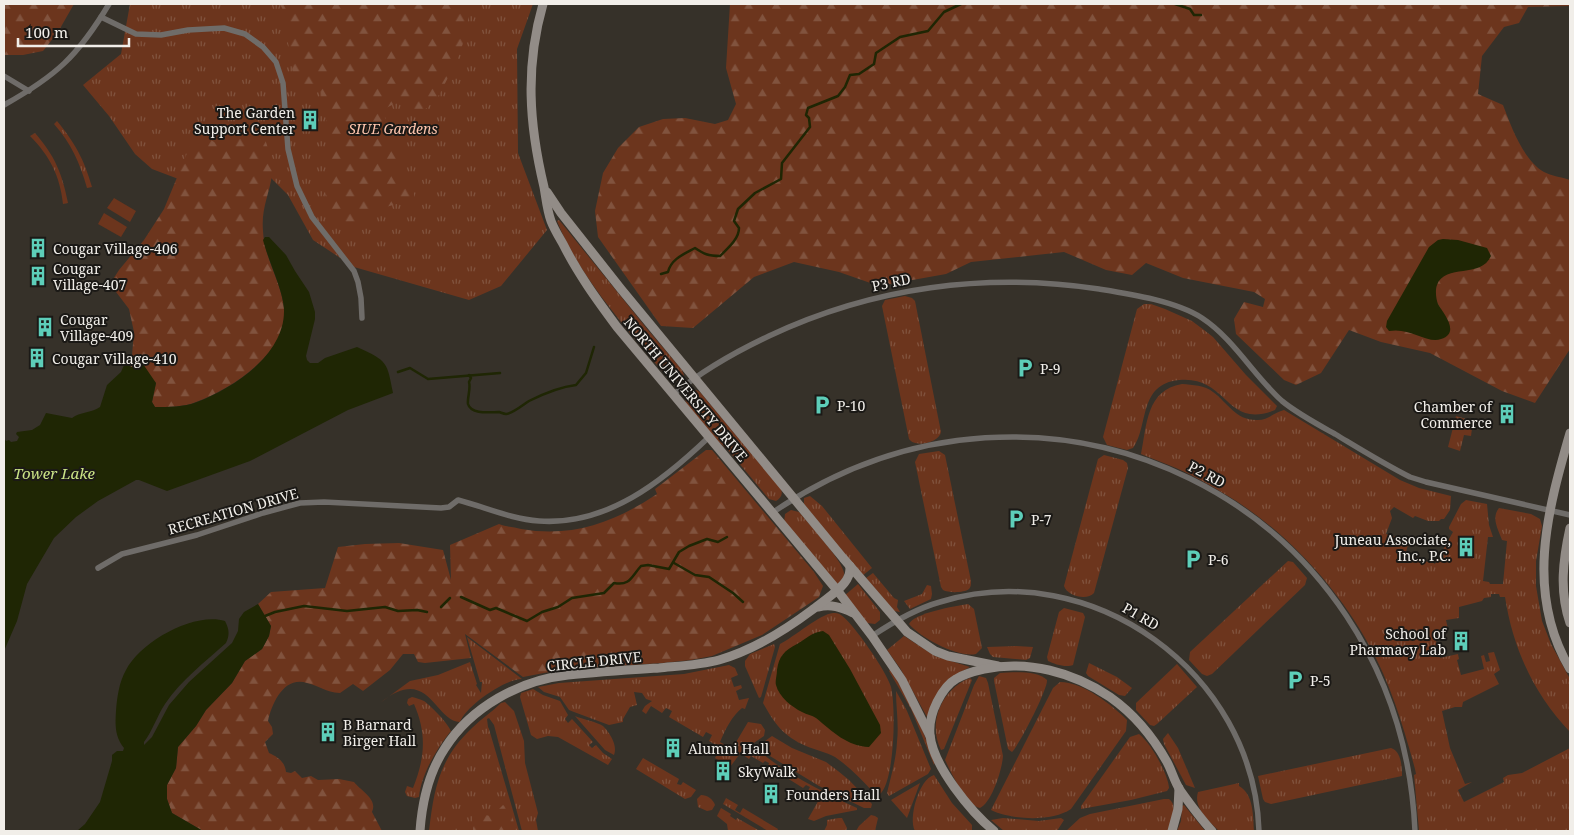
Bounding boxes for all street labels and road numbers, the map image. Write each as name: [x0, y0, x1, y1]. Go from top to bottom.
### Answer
street label: P3 RD: [870, 269, 912, 295]
street label: NORTH UNIVERSITY DRIVE: [620, 313, 752, 465]
street label: P2 RD: [1185, 456, 1229, 492]
street label: RECREATION DRIVE: [166, 483, 301, 539]
street label: P1 RD: [1119, 598, 1163, 634]
street label: CIRCLE DRIVE: [546, 647, 642, 675]

